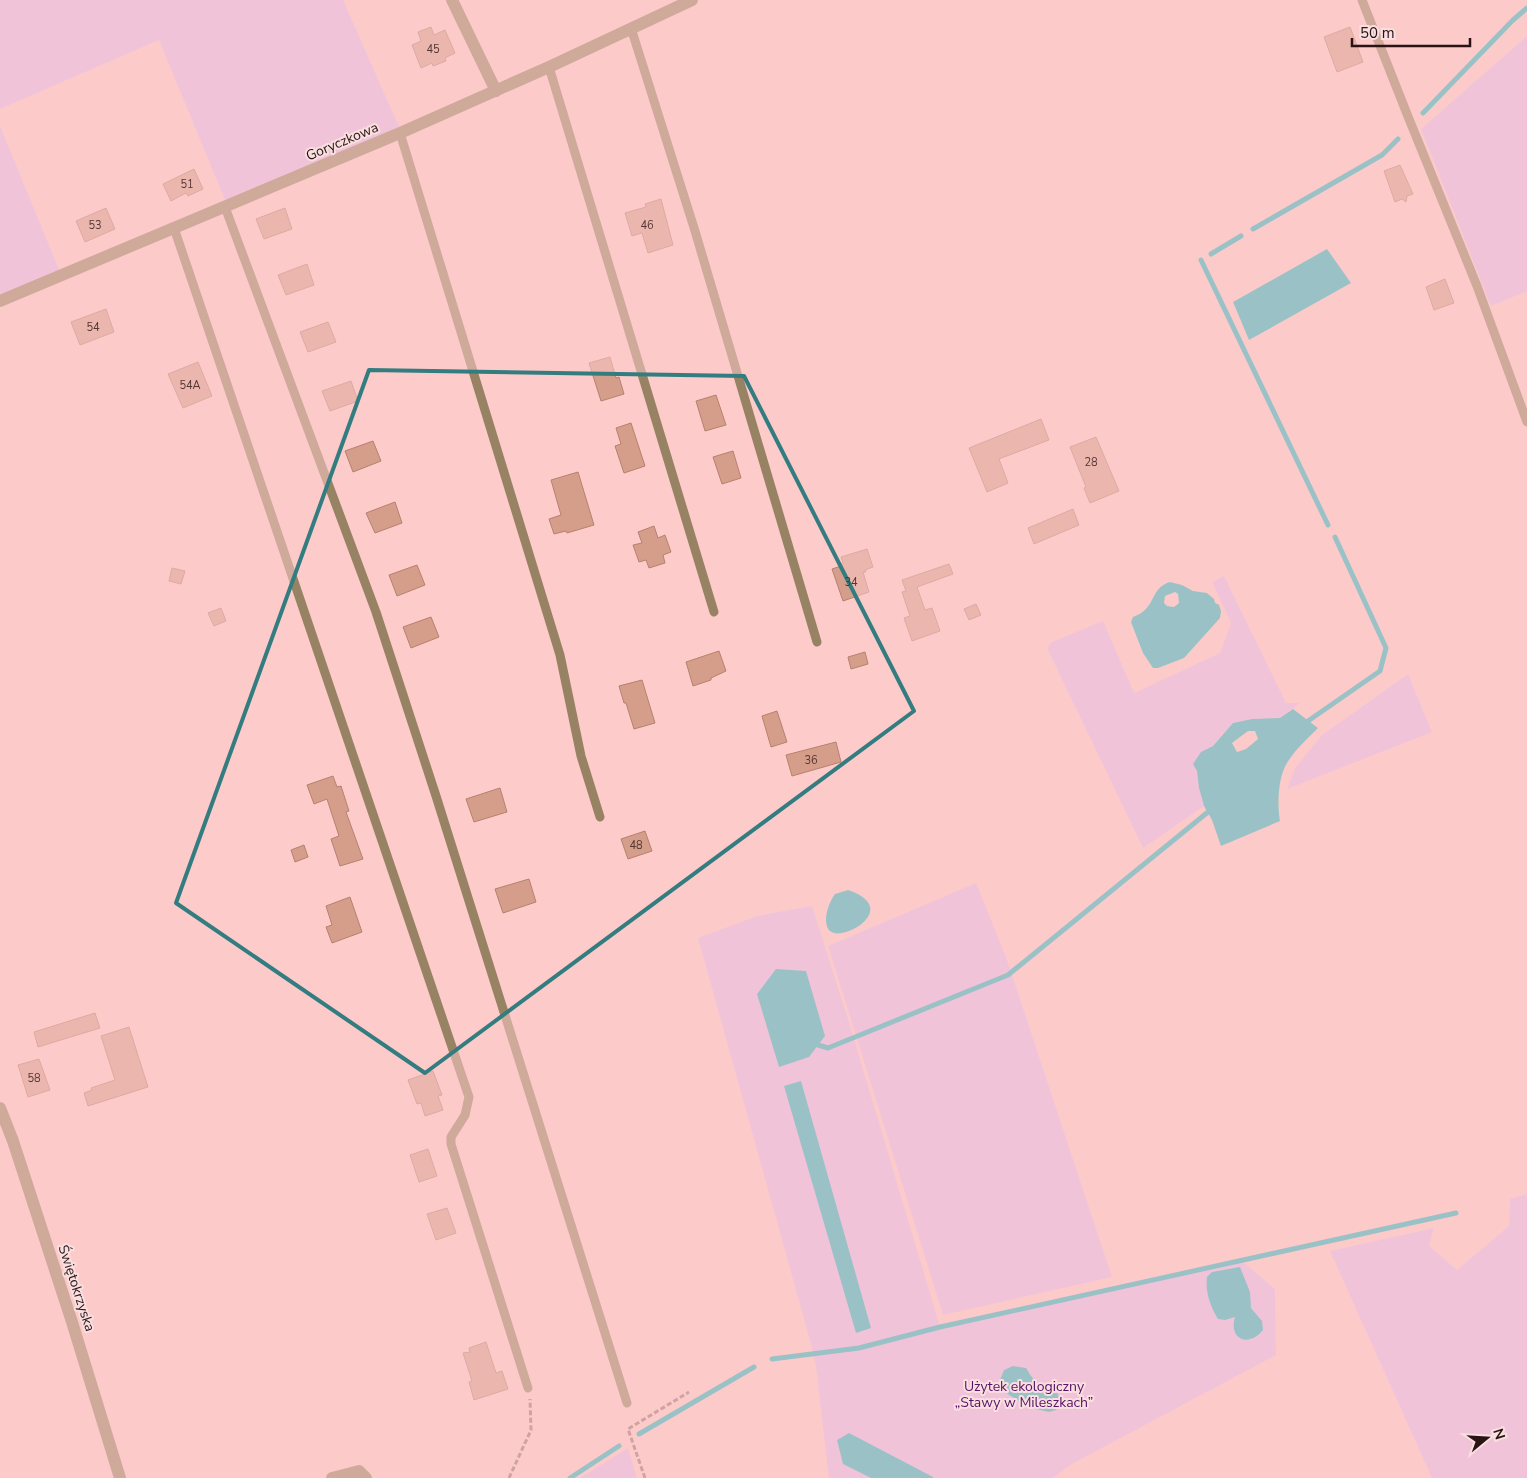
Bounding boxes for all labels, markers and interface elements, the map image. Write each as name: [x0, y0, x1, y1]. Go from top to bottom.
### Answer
scale bar: [1352, 15, 1470, 47]
text: 50 m: [1360, 23, 1395, 43]
house number: 45: [426, 42, 440, 57]
street label: Goryczkowa: [303, 118, 381, 165]
house number: 51: [180, 177, 194, 192]
house number: 53: [88, 218, 102, 233]
house number: 46: [640, 218, 654, 233]
house number: 54: [86, 320, 100, 335]
house number: 54A: [179, 378, 201, 393]
house number: 28: [1084, 455, 1098, 470]
house number: 34: [844, 575, 858, 590]
house number: 36: [804, 753, 818, 768]
house number: 48: [629, 838, 643, 853]
house number: 58: [27, 1071, 41, 1086]
street label: Świętokrzyska: [54, 1242, 99, 1334]
park label: Użytek ekologiczny „Stawy w Mileszkach”: [955, 1377, 1093, 1412]
north arrow: [1462, 1413, 1512, 1463]
text: N: [1488, 1426, 1510, 1442]

